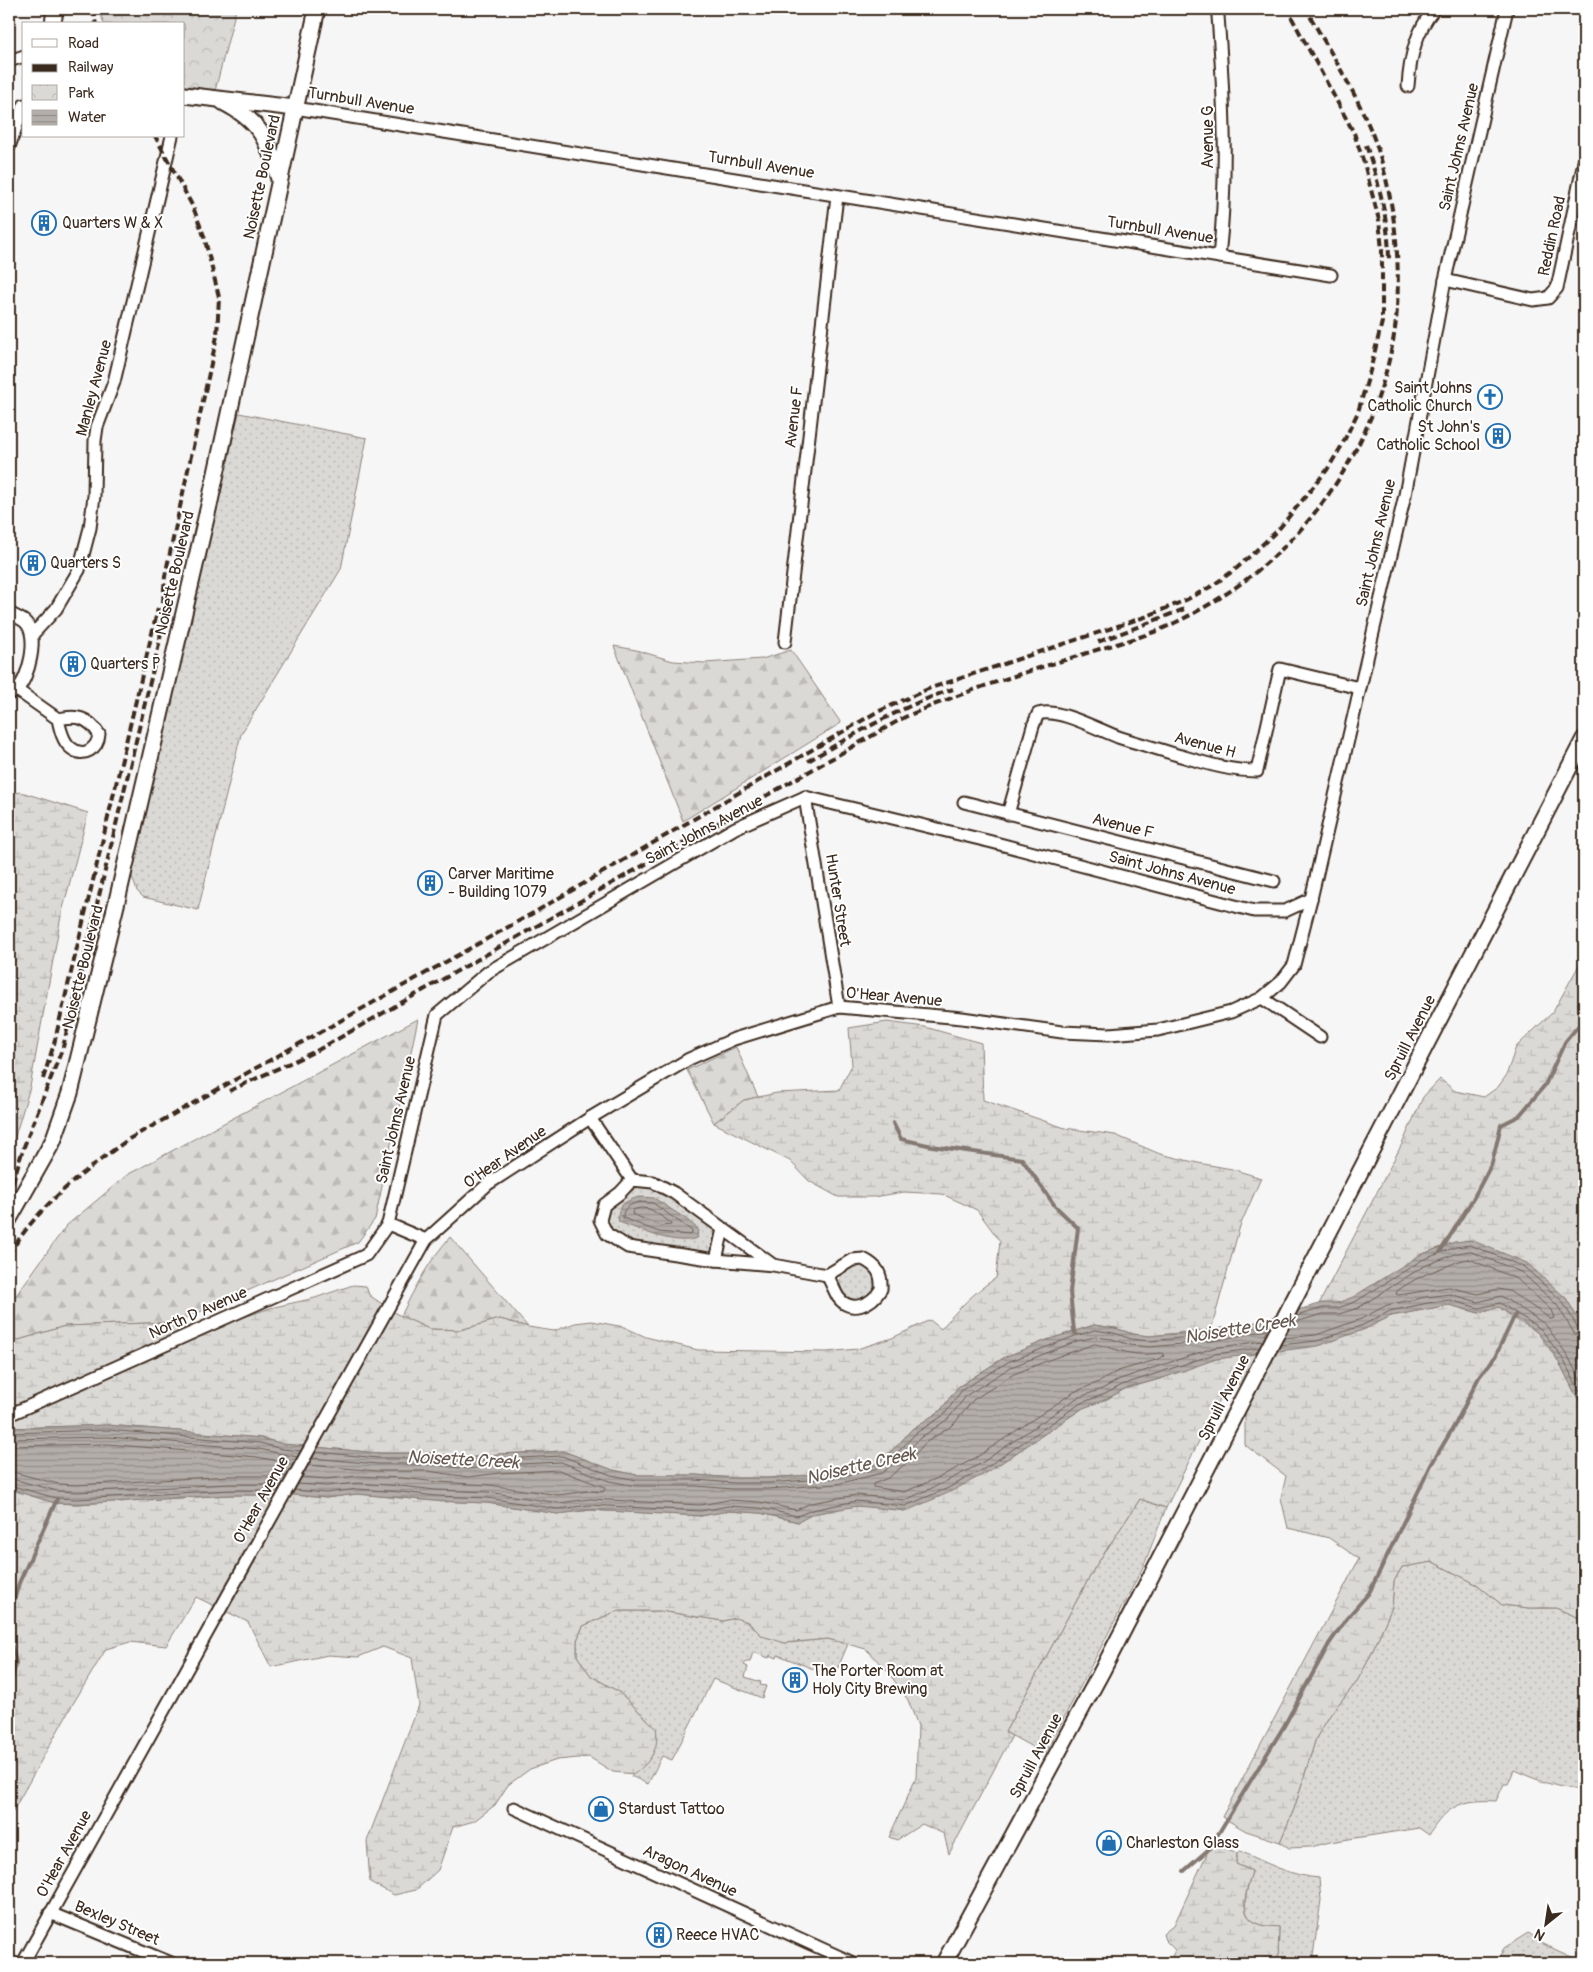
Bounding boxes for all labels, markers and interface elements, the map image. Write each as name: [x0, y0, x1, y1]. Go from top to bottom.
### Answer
legend: [22, 22, 185, 138]
text: Road: [68, 34, 99, 53]
text: Railway: [68, 58, 114, 77]
street label: Saint Johns Avenue: [1435, 81, 1483, 213]
street label: Turnbull Avenue: [306, 83, 416, 119]
text: Park: [68, 84, 95, 103]
street label: Avenue G: [1198, 105, 1218, 169]
text: Water: [68, 108, 107, 127]
street label: Noisette Boulevard: [239, 113, 285, 241]
street label: Turnbull Avenue: [706, 147, 816, 183]
street label: Reddin Road: [1534, 194, 1570, 278]
building icon: Quarters W & X: [31, 210, 57, 236]
street label: Turnbull Avenue: [1105, 212, 1215, 248]
place label: Quarters W & X: [62, 213, 163, 233]
street label: Manley Avenue: [72, 338, 116, 438]
place label: Saint Johns Catholic Church: [1368, 378, 1472, 416]
church icon: Saint Johns Catholic Church: [1477, 384, 1503, 410]
street label: Avenue F: [780, 385, 808, 449]
place label: St John's Catholic School: [1376, 417, 1480, 455]
building icon: St John's Catholic School: [1485, 423, 1511, 449]
street label: Saint Johns Avenue: [1352, 477, 1400, 609]
street label: Noisette Boulevard: [151, 509, 199, 637]
building icon: Quarters S: [20, 550, 46, 576]
place label: Quarters S: [50, 553, 121, 573]
building icon: Quarters P: [60, 651, 86, 677]
place label: Quarters P: [90, 654, 161, 674]
street label: Avenue H: [1172, 727, 1238, 763]
street label: Saint Johns Avenue: [642, 790, 766, 869]
street label: Avenue F: [1090, 809, 1156, 843]
street label: Saint Johns Avenue: [1106, 846, 1238, 900]
street label: Hunter Street: [821, 852, 855, 949]
place label: Carver Maritime - Building 1079: [448, 864, 554, 902]
building icon: Carver Maritime - Building 1079: [417, 870, 443, 896]
street label: Noisette Boulevard: [58, 903, 108, 1031]
street label: O'Hear Avenue: [845, 983, 943, 1011]
street label: Spruill Avenue: [1380, 992, 1440, 1084]
street label: Saint Johns Avenue: [372, 1054, 420, 1186]
street label: O'Hear Avenue: [460, 1121, 550, 1193]
street label: North D Avenue: [146, 1282, 250, 1344]
water label: Noisette Creek: [1183, 1309, 1298, 1349]
street label: Spruill Avenue: [1194, 1352, 1254, 1444]
water label: Noisette Creek: [804, 1442, 919, 1490]
water label: Noisette Creek: [407, 1446, 521, 1474]
street label: O'Hear Avenue: [229, 1453, 293, 1547]
place label: The Porter Room at Holy City Brewing: [812, 1661, 944, 1699]
building icon: The Porter Room at Holy City Brewing: [782, 1667, 808, 1693]
street label: Spruill Avenue: [1005, 1710, 1067, 1802]
shop icon: Stardust Tattoo: [588, 1796, 614, 1822]
place label: Stardust Tattoo: [618, 1799, 725, 1819]
street label: O'Hear Avenue: [32, 1807, 96, 1901]
shop icon: Charleston Glass: [1096, 1830, 1122, 1856]
place label: Charleston Glass: [1126, 1833, 1239, 1853]
street label: Aragon Avenue: [640, 1840, 740, 1902]
street label: Bexley Street: [72, 1896, 163, 1950]
north arrow: [1520, 1900, 1570, 1950]
building icon: Reece HVAC: [646, 1922, 672, 1948]
place label: Reece HVAC: [676, 1925, 759, 1945]
text: N: [1531, 1925, 1548, 1945]

